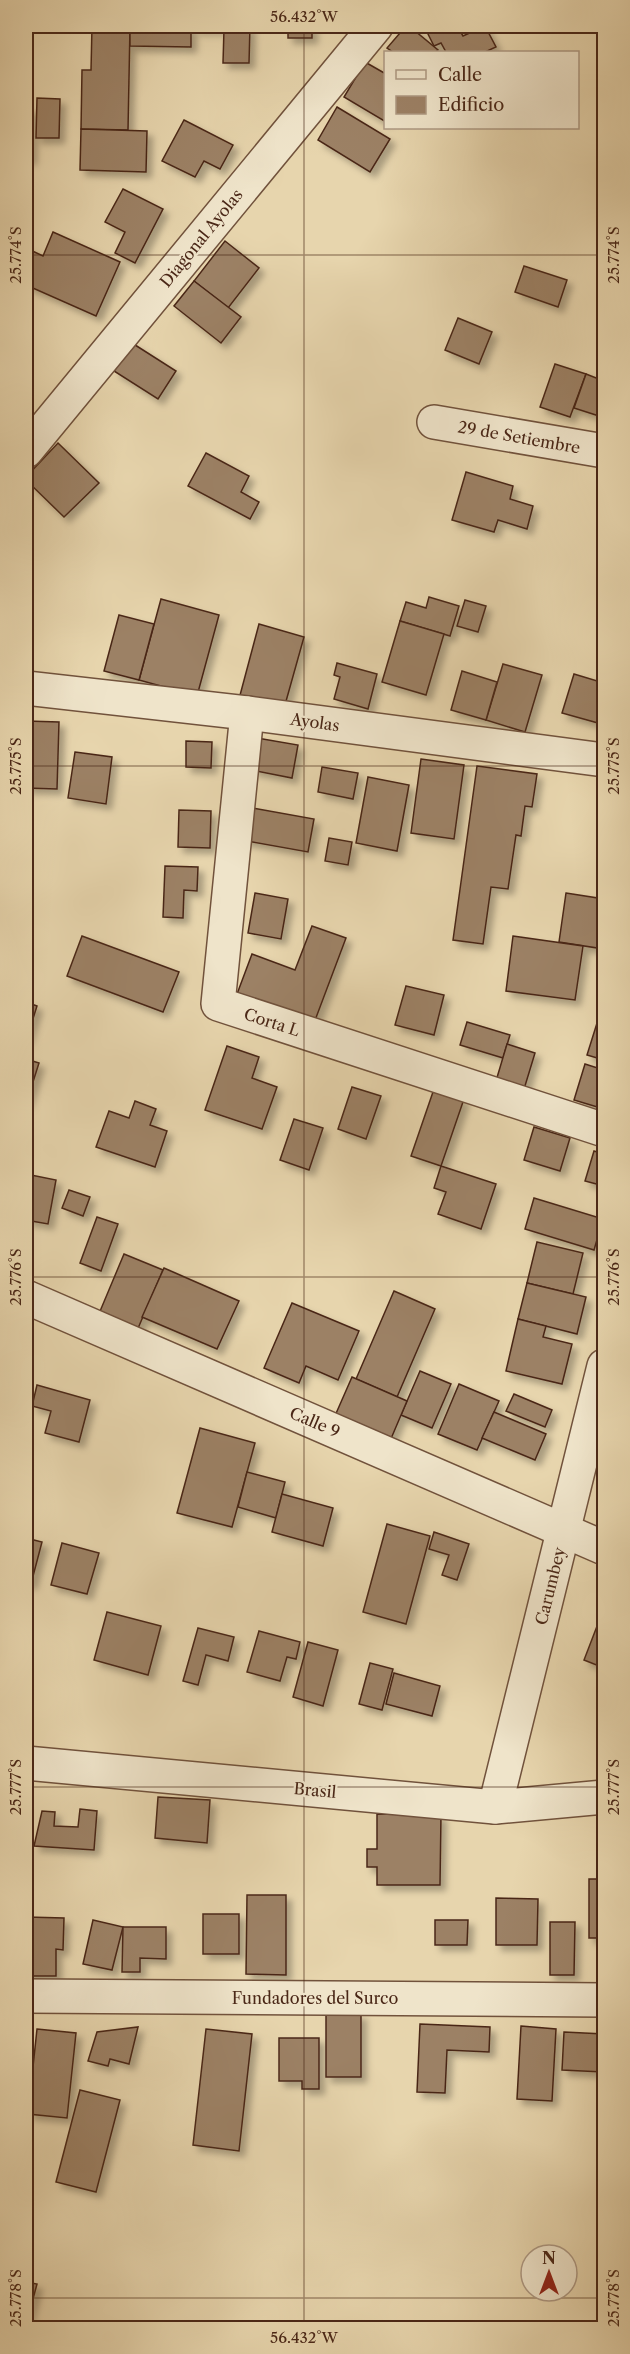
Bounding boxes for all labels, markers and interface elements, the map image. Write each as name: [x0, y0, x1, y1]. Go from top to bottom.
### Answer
text: 56.432°W: [270, 7, 338, 26]
legend: [384, 51, 579, 129]
text: Calle: [438, 64, 482, 86]
text: Edificio: [438, 94, 504, 116]
street label: Diagonal Ayolas: [155, 185, 247, 291]
text: 25.774°S: [6, 226, 25, 284]
text: 25.774°S: [604, 226, 623, 284]
street label: 29 de Setiembre: [456, 416, 582, 458]
street label: Ayolas: [288, 709, 341, 735]
text: 25.775°S: [6, 737, 25, 795]
text: 25.775°S: [604, 737, 623, 795]
street label: Corta L: [242, 1004, 303, 1041]
text: 25.776°S: [6, 1248, 25, 1306]
text: 25.776°S: [604, 1248, 623, 1306]
street label: Calle 9: [287, 1402, 343, 1442]
street label: Carumbey: [531, 1544, 570, 1627]
text: 25.777°S: [6, 1759, 25, 1815]
text: 25.777°S: [604, 1759, 623, 1815]
street label: Brasil: [293, 1778, 337, 1802]
street label: Fundadores del Surco: [232, 1988, 398, 2008]
north arrow: [519, 2243, 579, 2303]
text: N: [542, 2248, 556, 2268]
text: 25.778°S: [6, 2269, 25, 2327]
text: 25.778°S: [604, 2269, 623, 2327]
text: 56.432°W: [270, 2328, 338, 2347]

